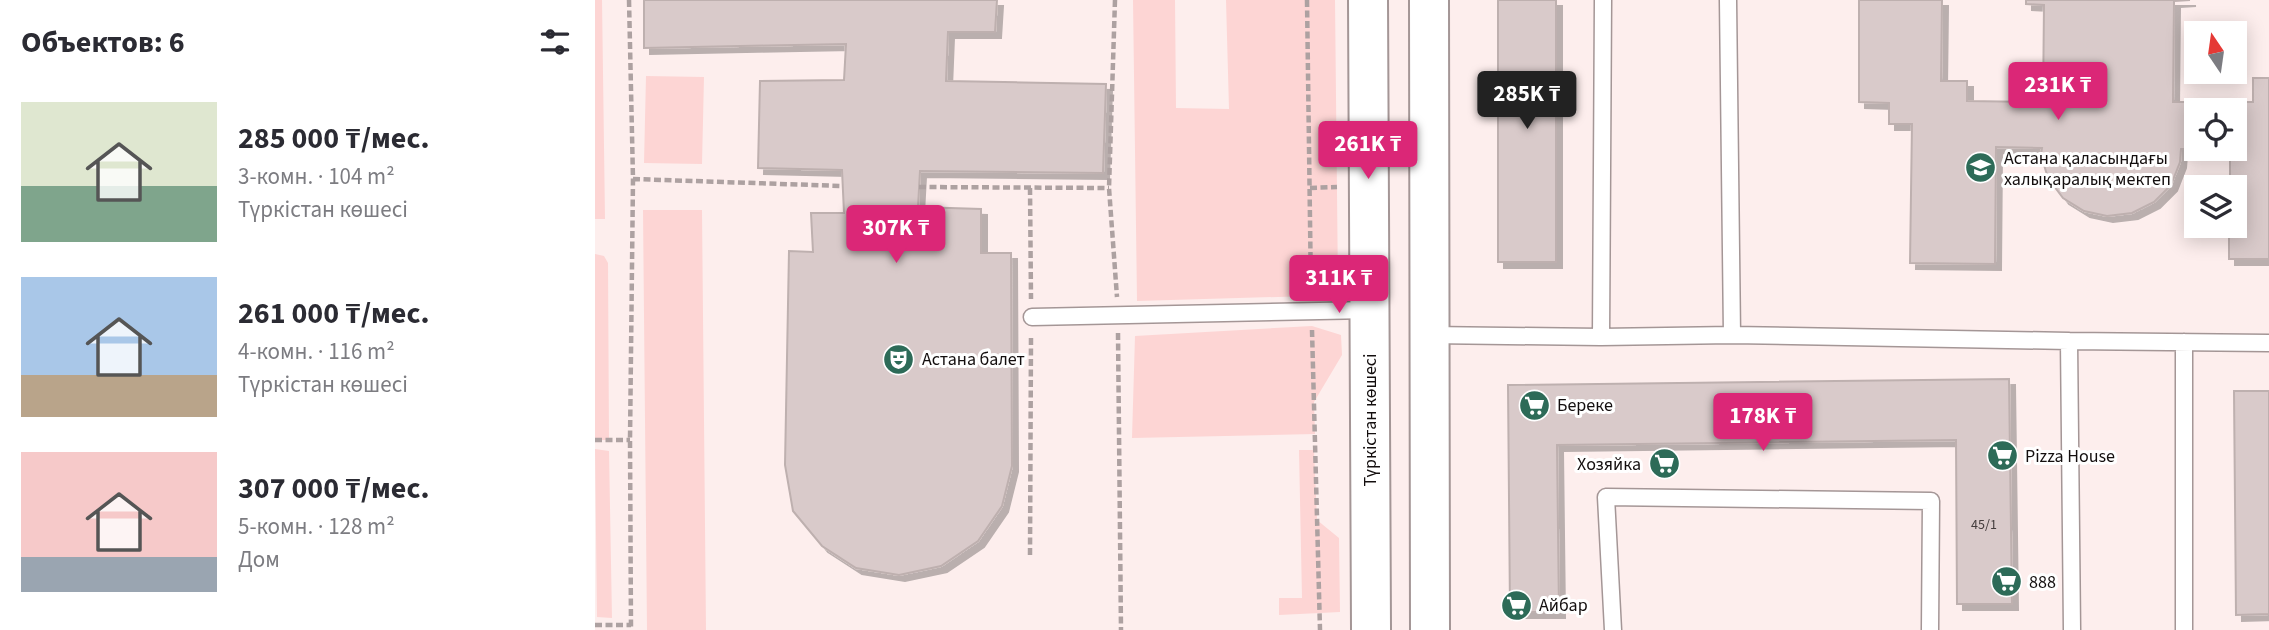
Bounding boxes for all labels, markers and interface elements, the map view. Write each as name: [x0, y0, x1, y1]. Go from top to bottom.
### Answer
text: Объектов: 6: [21, 21, 185, 64]
north arrow: [2184, 21, 2247, 84]
map controls: [2184, 21, 2247, 238]
icon: filters: [536, 23, 574, 61]
pin: 231K ₸: [2001, 62, 2115, 122]
text: 231K ₸: [2024, 68, 2092, 101]
pin: 285K ₸: [1470, 72, 1584, 131]
text: 285K ₸: [1493, 77, 1561, 110]
button: locate: [2184, 98, 2247, 161]
text: 285 000 ₸/мес.: [238, 117, 429, 160]
pin: 261K ₸: [1311, 122, 1425, 181]
text: 261K ₸: [1334, 127, 1402, 160]
icon: home: [77, 130, 161, 214]
place label: Астана қаласындағы халықаралық мектеп: [2004, 146, 2171, 192]
school or university icon: Астана қаласындағы халықаралық мектеп: [1964, 151, 1998, 185]
text: 3-комн. · 104 m²: [238, 160, 395, 193]
button: layers: [2184, 175, 2247, 238]
text: Түркістан көшесі: [238, 193, 408, 226]
pin: 307K ₸: [839, 205, 953, 265]
text: 307K ₸: [862, 211, 930, 244]
pin: 311K ₸: [1282, 256, 1396, 315]
text: 311K ₸: [1305, 261, 1373, 294]
text: 261 000 ₸/мес.: [238, 292, 429, 335]
icon: home: [77, 305, 161, 389]
text: 4-комн. · 116 m²: [238, 335, 395, 368]
theatre icon: Астана балет: [882, 342, 916, 376]
place label: Астана балет: [922, 347, 1025, 372]
street label: Түркістан көшесі: [1358, 354, 1383, 486]
text: Түркістан көшесі: [238, 368, 408, 401]
supermarket icon: Береке: [1517, 388, 1551, 422]
place label: Береке: [1557, 393, 1613, 418]
pin: 178K ₸: [1706, 393, 1820, 453]
text: 178K ₸: [1729, 399, 1797, 432]
supermarket icon: Pizza House: [1985, 439, 2019, 473]
place label: Pizza House: [2025, 444, 2115, 469]
supermarket icon: Хозяйка: [1647, 447, 1681, 481]
place label: Хозяйка: [1577, 452, 1641, 477]
text: 307 000 ₸/мес.: [238, 467, 429, 510]
icon: home: [77, 480, 161, 564]
text: 5-комн. · 128 m²: [238, 510, 395, 543]
house number: 45/1: [1971, 515, 1997, 535]
text: Дом: [238, 543, 280, 576]
supermarket icon: 888: [1989, 565, 2023, 599]
place label: 888: [2029, 570, 2056, 595]
supermarket icon: Айбар: [1499, 588, 1533, 622]
place label: Айбар: [1539, 593, 1588, 618]

